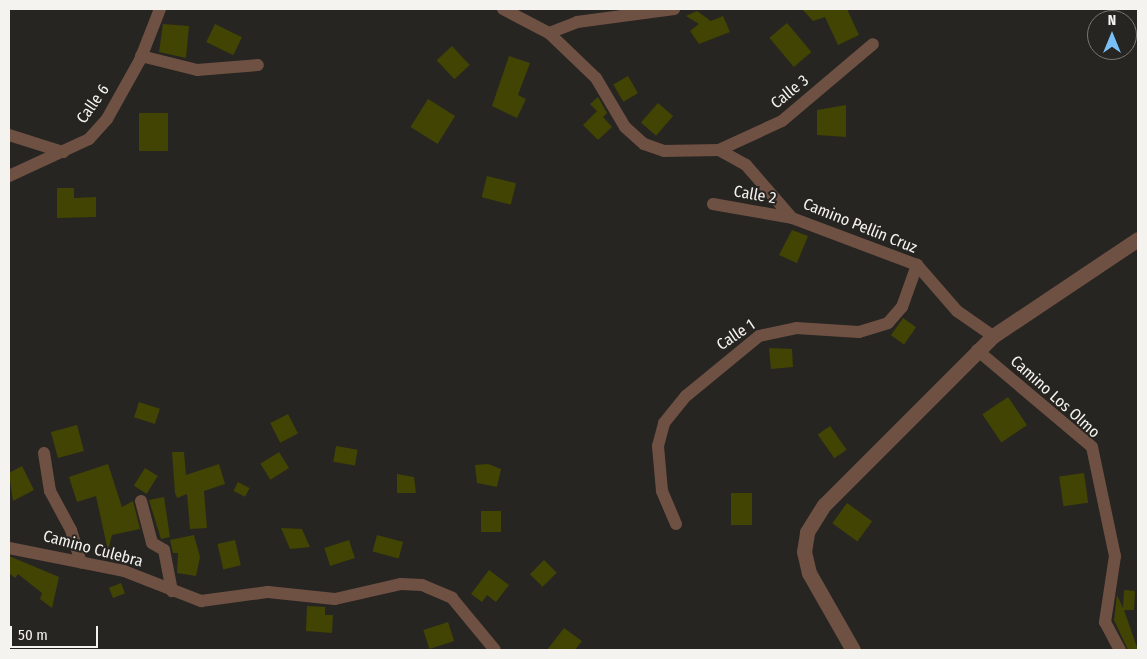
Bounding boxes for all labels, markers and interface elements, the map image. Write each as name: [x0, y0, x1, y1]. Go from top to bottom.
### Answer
north arrow: [1087, 10, 1137, 60]
text: N: [1108, 12, 1116, 29]
street label: Calle 3: [767, 71, 813, 113]
street label: Calle 6: [73, 81, 113, 127]
street label: Calle 2: [732, 182, 778, 208]
street label: Camino Pellín Cruz: [800, 194, 920, 258]
street label: Calle 1: [713, 315, 759, 355]
street label: Camino Los Olmo: [1006, 352, 1104, 442]
street label: Camino Culebra: [41, 526, 145, 572]
scale bar: [12, 616, 100, 648]
text: 50 m: [18, 626, 48, 644]

